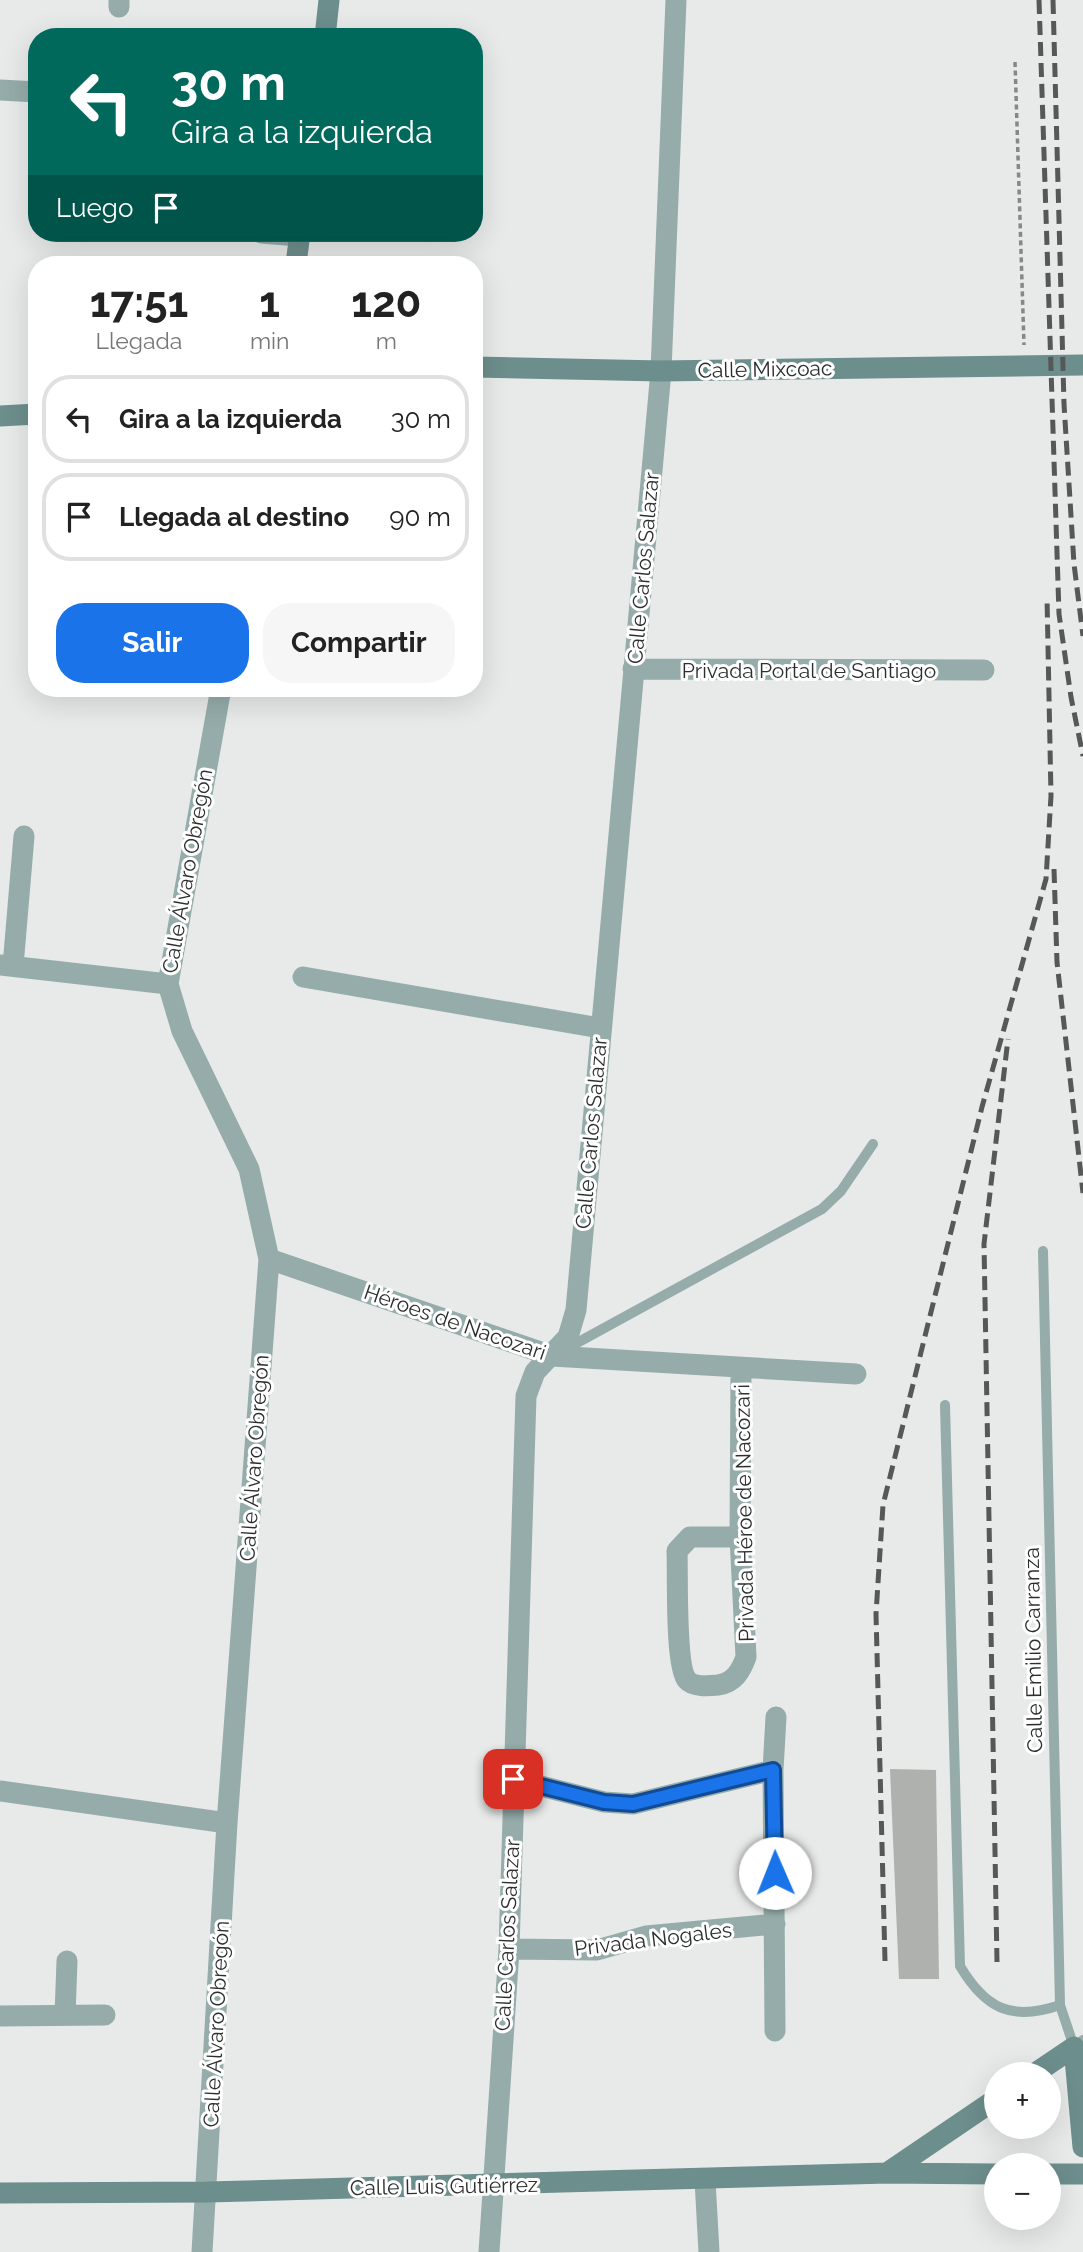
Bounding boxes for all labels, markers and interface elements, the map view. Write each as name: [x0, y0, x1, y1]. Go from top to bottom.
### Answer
text: 30 m: [171, 54, 286, 111]
icon: left: [56, 56, 147, 147]
text: Gira a la izquierda: [171, 113, 433, 150]
icon: arrive: [147, 189, 185, 227]
text: Luego: [56, 193, 133, 223]
text: 17:51: [90, 278, 188, 327]
text: 1: [259, 278, 280, 327]
text: 120: [351, 278, 421, 327]
text: Llegada: [96, 327, 182, 354]
text: min: [250, 327, 290, 354]
text: m: [376, 327, 397, 354]
street label: Calle Mixcoac: [697, 355, 833, 383]
icon: left: [60, 400, 98, 438]
text: Gira a la izquierda: [119, 404, 342, 434]
text: 30 m: [391, 404, 451, 434]
street label: Calle Carlos Salazar: [622, 470, 664, 665]
icon: arrive: [60, 498, 98, 536]
text: Llegada al destino: [119, 502, 349, 532]
text: 90 m: [389, 502, 451, 532]
button: Salir: [56, 603, 249, 683]
button: Compartir: [263, 603, 455, 683]
street label: Privada Portal de Santiago: [682, 658, 936, 683]
street label: Calle Álvaro Obregón: [157, 767, 217, 975]
street label: Calle Carlos Salazar: [570, 1035, 612, 1230]
street label: Héroes de Nacozari: [361, 1279, 549, 1365]
street label: Calle Álvaro Obregón: [234, 1354, 274, 1562]
street label: Privada Héroe de Nacozari: [729, 1384, 759, 1642]
street label: Calle Emilio Carranza: [1019, 1547, 1047, 1753]
pin: [483, 1749, 543, 1809]
icon: arrive: [494, 1760, 532, 1798]
position arrow: [738, 1836, 812, 1910]
street label: Calle Carlos Salazar: [489, 1838, 525, 2032]
street label: Privada Nogales: [573, 1917, 733, 1961]
street label: Calle Álvaro Obregón: [198, 1920, 234, 2128]
map controls: [984, 2062, 1061, 2230]
button: +: [984, 2062, 1061, 2139]
button: −: [984, 2153, 1061, 2230]
street label: Calle Luis Gutiérrez: [350, 2172, 538, 2200]

